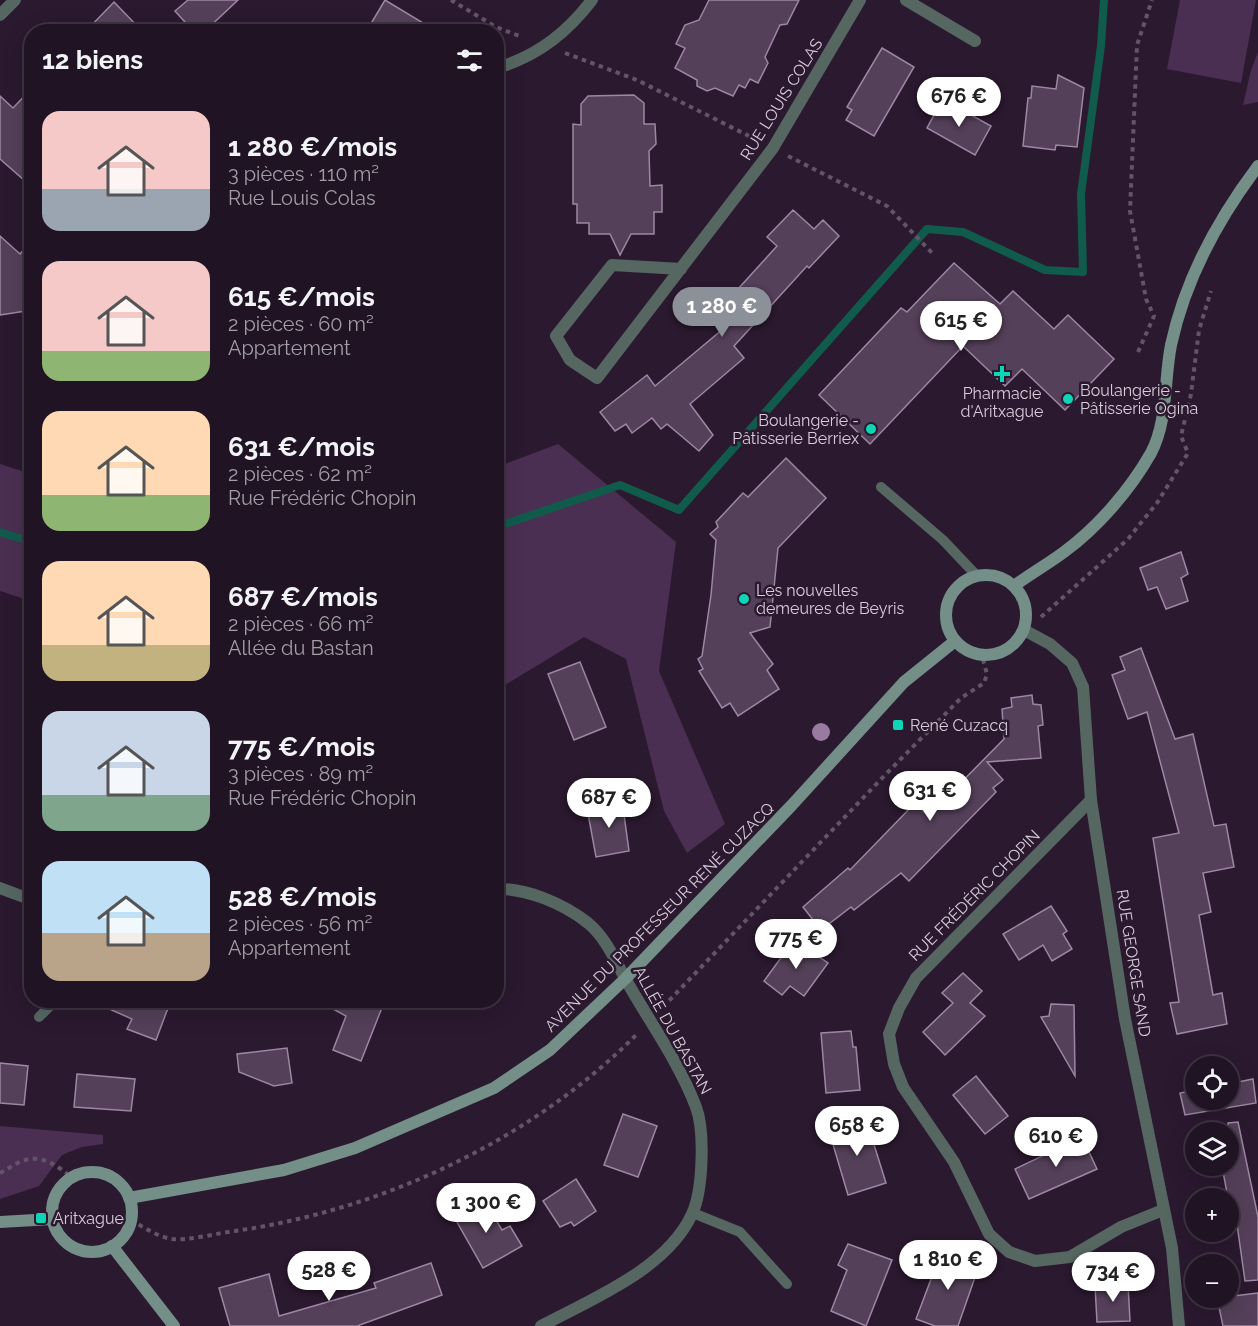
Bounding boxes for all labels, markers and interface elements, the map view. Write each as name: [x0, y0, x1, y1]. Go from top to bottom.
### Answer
street label: RUE LOUIS COLAS: [736, 35, 827, 164]
icon: filters: [453, 44, 486, 77]
text: 12 biens: [42, 45, 143, 75]
pin: 676 €: [917, 77, 1001, 128]
text: 676 €: [931, 84, 987, 108]
text: 1 280 €/mois: [228, 132, 397, 162]
icon: home: [90, 135, 162, 207]
text: 3 pièces · 110 m²: [228, 162, 379, 186]
text: Rue Louis Colas: [228, 186, 376, 210]
text: 615 €/mois: [228, 282, 375, 312]
icon: home: [90, 285, 162, 357]
pin: 1 280 €: [667, 287, 777, 338]
text: 1 280 €: [686, 294, 758, 318]
pin: 615 €: [919, 301, 1003, 352]
text: 615 €: [934, 308, 988, 332]
text: 2 pièces · 60 m²: [228, 312, 374, 336]
text: Appartement: [228, 336, 351, 360]
marker: Pharmacie d'Aritxague: [995, 367, 1009, 381]
place label: Boulangerie - Pâtisserie Ogina: [1080, 381, 1198, 418]
place label: Pharmacie d'Aritxague: [961, 384, 1043, 421]
marker: Boulangerie - Pâtisserie Ogina: [1061, 392, 1075, 406]
place label: Boulangerie - Pâtisserie Berriex: [732, 411, 859, 448]
marker: Boulangerie - Pâtisserie Berriex: [864, 422, 878, 436]
text: 631 €/mois: [228, 432, 375, 462]
icon: home: [90, 435, 162, 507]
text: 2 pièces · 62 m²: [228, 462, 372, 486]
text: Rue Frédéric Chopin: [228, 486, 416, 510]
place label: Les nouvelles demeures de Beyris: [756, 581, 905, 618]
text: 687 €/mois: [228, 582, 378, 612]
icon: home: [90, 585, 162, 657]
marker: Les nouvelles demeures de Beyris: [737, 592, 751, 606]
text: 2 pièces · 66 m²: [228, 612, 374, 636]
text: Allée du Bastan: [228, 636, 374, 660]
place label: René Cuzacq: [910, 716, 1008, 735]
marker: René Cuzacq: [891, 718, 905, 732]
text: 775 €/mois: [228, 732, 375, 762]
icon: home: [90, 735, 162, 807]
text: 3 pièces · 89 m²: [228, 762, 373, 786]
pin: 631 €: [888, 771, 972, 822]
pin: 687 €: [567, 778, 651, 829]
text: 631 €: [903, 778, 957, 802]
text: 687 €: [581, 785, 637, 809]
text: Rue Frédéric Chopin: [228, 786, 416, 810]
street label: AVENUE DU PROFESSEUR RENÉ CUZACQ: [540, 798, 778, 1036]
street label: RUE FRÉDÉRIC CHOPIN: [904, 825, 1044, 965]
text: 528 €/mois: [228, 882, 377, 912]
icon: home: [90, 885, 162, 957]
street label: RUE GEORGE SAND: [1112, 888, 1155, 1038]
text: 2 pièces · 56 m²: [228, 912, 372, 936]
pin: 775 €: [754, 919, 838, 970]
text: 775 €: [769, 926, 823, 950]
text: Appartement: [228, 936, 351, 960]
street label: ALLÉE DU BASTAN: [630, 963, 716, 1097]
map controls: [1185, 1056, 1239, 1308]
button: locate: [1185, 1056, 1239, 1110]
pin: 658 €: [815, 1106, 899, 1157]
text: 658 €: [829, 1113, 885, 1137]
pin: 610 €: [1014, 1117, 1098, 1168]
button: layers: [1185, 1122, 1239, 1176]
text: 610 €: [1028, 1124, 1084, 1148]
pin: 1 300 €: [431, 1183, 541, 1234]
button: +: [1185, 1188, 1239, 1242]
text: 1 300 €: [450, 1190, 522, 1214]
place label: Aritxague: [53, 1209, 124, 1228]
marker: Aritxague: [34, 1211, 48, 1225]
pin: 1 810 €: [893, 1240, 1003, 1291]
text: 1 810 €: [913, 1247, 983, 1271]
pin: 528 €: [287, 1251, 371, 1302]
pin: 734 €: [1071, 1252, 1155, 1303]
button: −: [1185, 1254, 1239, 1308]
text: 528 €: [301, 1258, 357, 1282]
text: 734 €: [1086, 1259, 1140, 1283]

